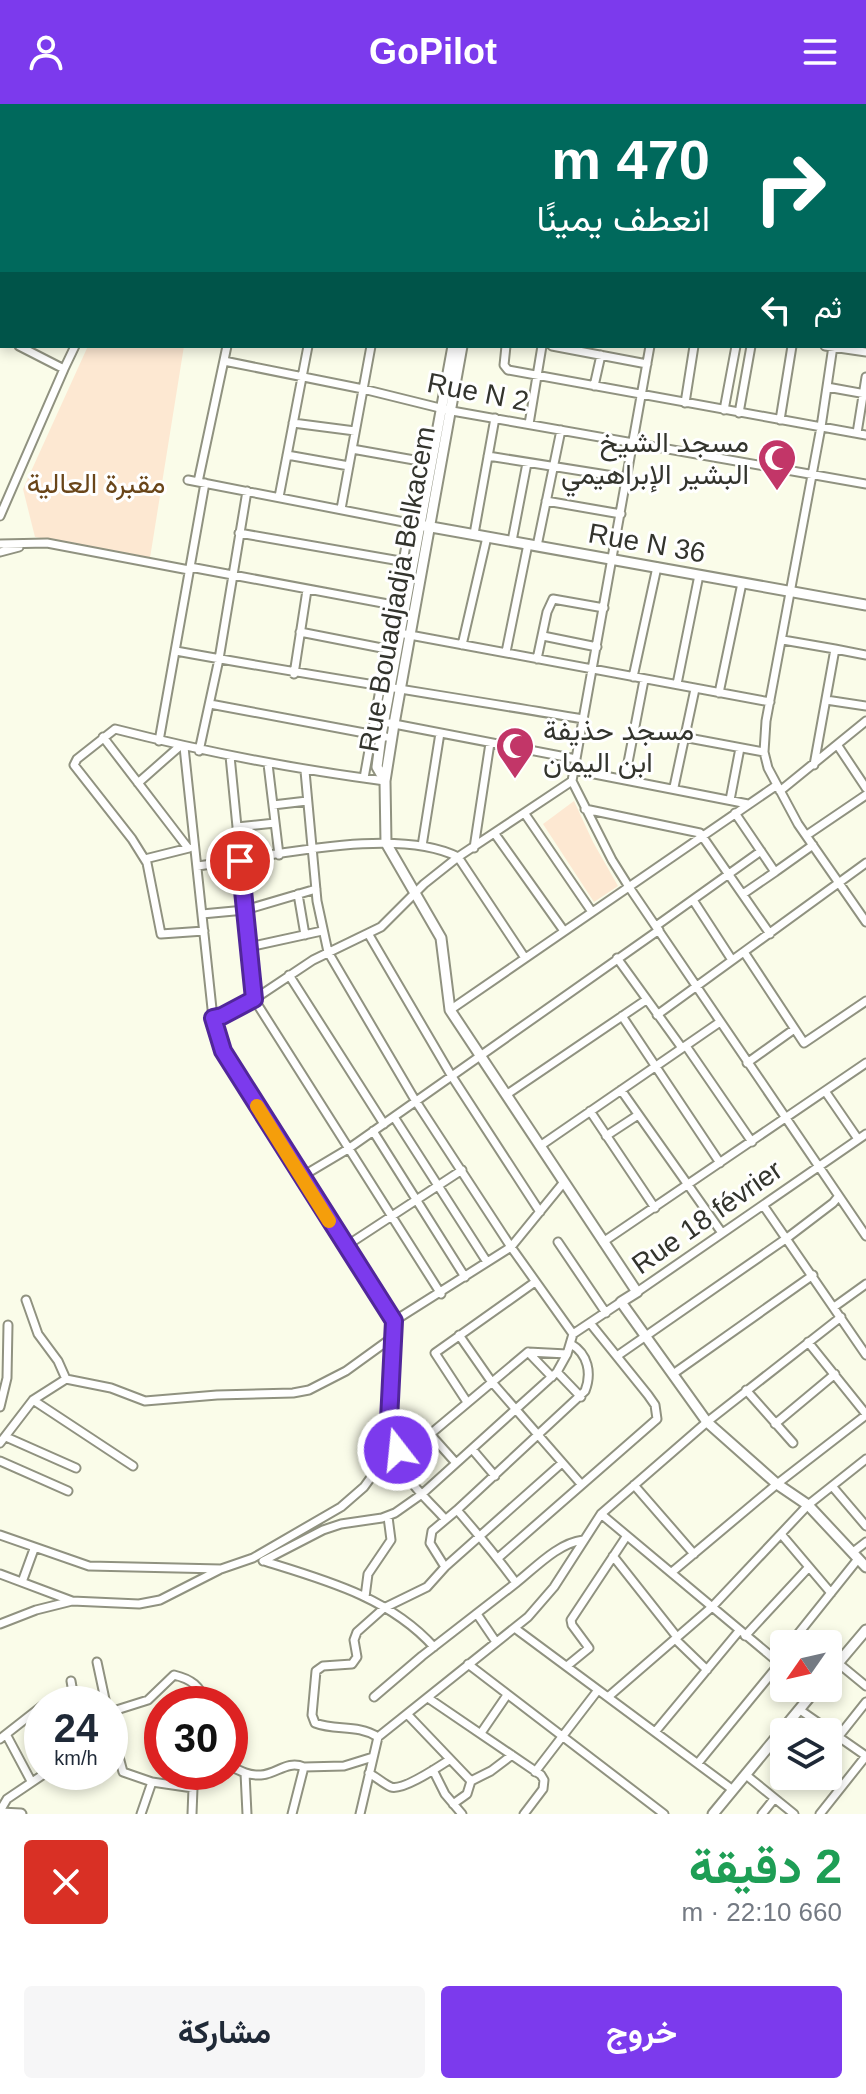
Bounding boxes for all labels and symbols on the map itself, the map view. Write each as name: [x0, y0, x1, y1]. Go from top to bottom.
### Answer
street label: Rue N 2: [425, 367, 531, 417]
street label: Rue Bouadjadja Belkacem: [353, 424, 441, 754]
place label: مسجد الشيخ البشير الإبراهيمي: [561, 427, 749, 497]
mosque icon: مسجد الشيخ البشير الإبراهيمي: [756, 437, 798, 492]
park label: مقبرة العالية: [27, 468, 165, 501]
street label: Rue N 36: [586, 517, 708, 569]
place label: مسجد حذيفة ابن اليمان: [543, 715, 694, 779]
mosque icon: مسجد حذيفة ابن اليمان: [494, 725, 536, 780]
pin: [206, 827, 274, 895]
street label: Rue 18 février: [626, 1154, 788, 1280]
position arrow: [356, 1408, 440, 1492]
north arrow: [770, 1630, 842, 1702]
speed limit sign: 30: [144, 1686, 248, 1790]

